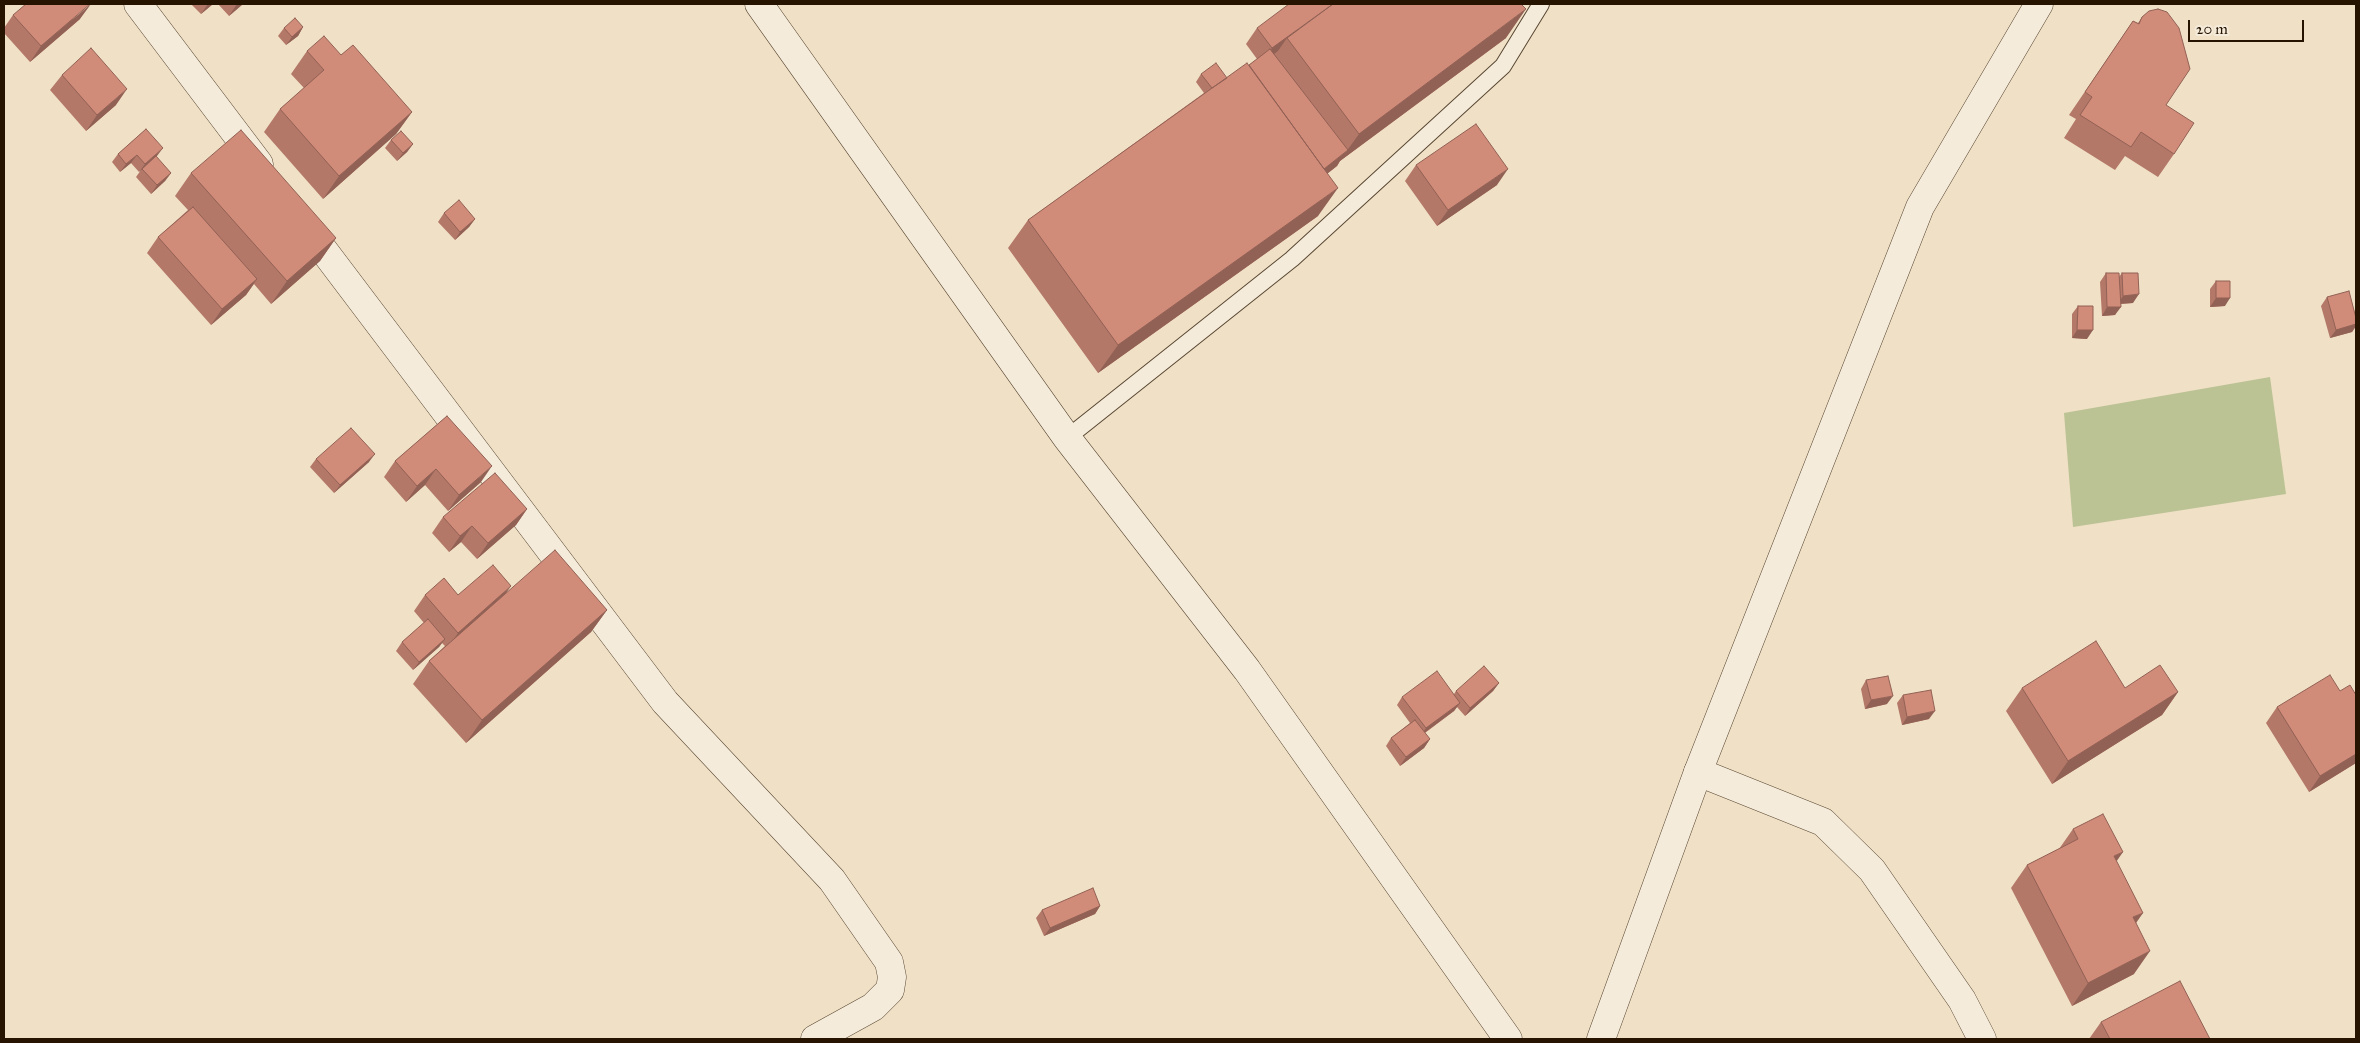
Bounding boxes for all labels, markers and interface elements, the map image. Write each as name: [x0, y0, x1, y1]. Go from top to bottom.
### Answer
scale bar: [2190, 10, 2306, 42]
text: 20 m: [2196, 20, 2228, 38]

